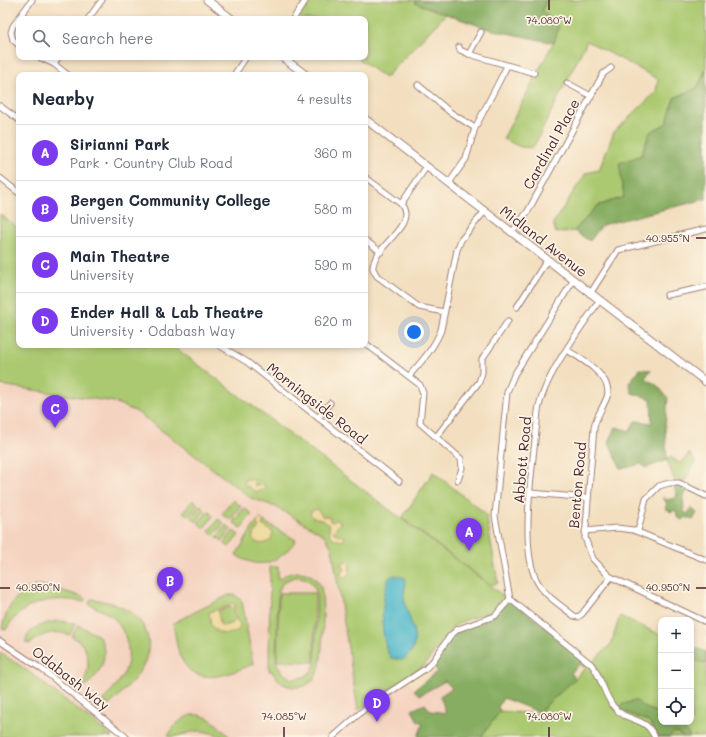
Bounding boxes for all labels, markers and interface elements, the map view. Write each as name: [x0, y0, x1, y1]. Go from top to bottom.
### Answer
text: 74.080°W: [526, 13, 572, 27]
search box: [16, 16, 368, 60]
icon: search: [30, 27, 52, 49]
text: Search here: [62, 28, 153, 48]
text: Nearby: [32, 87, 94, 109]
text: 4 results: [297, 90, 352, 107]
street label: Cardinal Place: [518, 95, 584, 193]
text: Sirianni Park: [70, 134, 170, 154]
text: A: [40, 144, 50, 161]
text: 360 m: [314, 144, 352, 161]
text: Park · Country Club Road: [70, 154, 232, 171]
text: Bergen Community College: [70, 190, 270, 210]
text: B: [41, 200, 49, 217]
text: 580 m: [314, 200, 352, 217]
street label: Midland Avenue: [496, 201, 592, 281]
text: University: [70, 210, 134, 227]
text: 40.955°N: [646, 231, 690, 245]
text: Main Theatre: [70, 246, 170, 266]
text: C: [40, 256, 50, 273]
text: 590 m: [314, 256, 352, 273]
text: University: [70, 266, 134, 283]
text: Ender Hall & Lab Theatre: [70, 302, 263, 322]
text: D: [40, 312, 50, 329]
text: 620 m: [314, 312, 352, 329]
text: University · Odabash Way: [70, 322, 235, 339]
your location: [404, 322, 424, 342]
street label: Morningside Road: [263, 358, 371, 448]
pin: C: [42, 395, 68, 428]
street label: Abbott Road: [509, 415, 535, 504]
street label: Benton Road: [564, 441, 590, 529]
pin: A: [456, 518, 482, 551]
pin: B: [157, 567, 183, 600]
text: 40.950°N: [16, 580, 60, 594]
text: 40.950°N: [646, 580, 690, 594]
map controls: [658, 617, 694, 725]
button: +: [658, 617, 694, 653]
street label: Odabash Way: [28, 642, 114, 714]
button: −: [658, 653, 694, 689]
pin: D: [364, 689, 390, 722]
button: locate: [658, 689, 694, 725]
text: 74.085°W: [261, 709, 307, 723]
text: 74.080°W: [526, 709, 572, 723]

